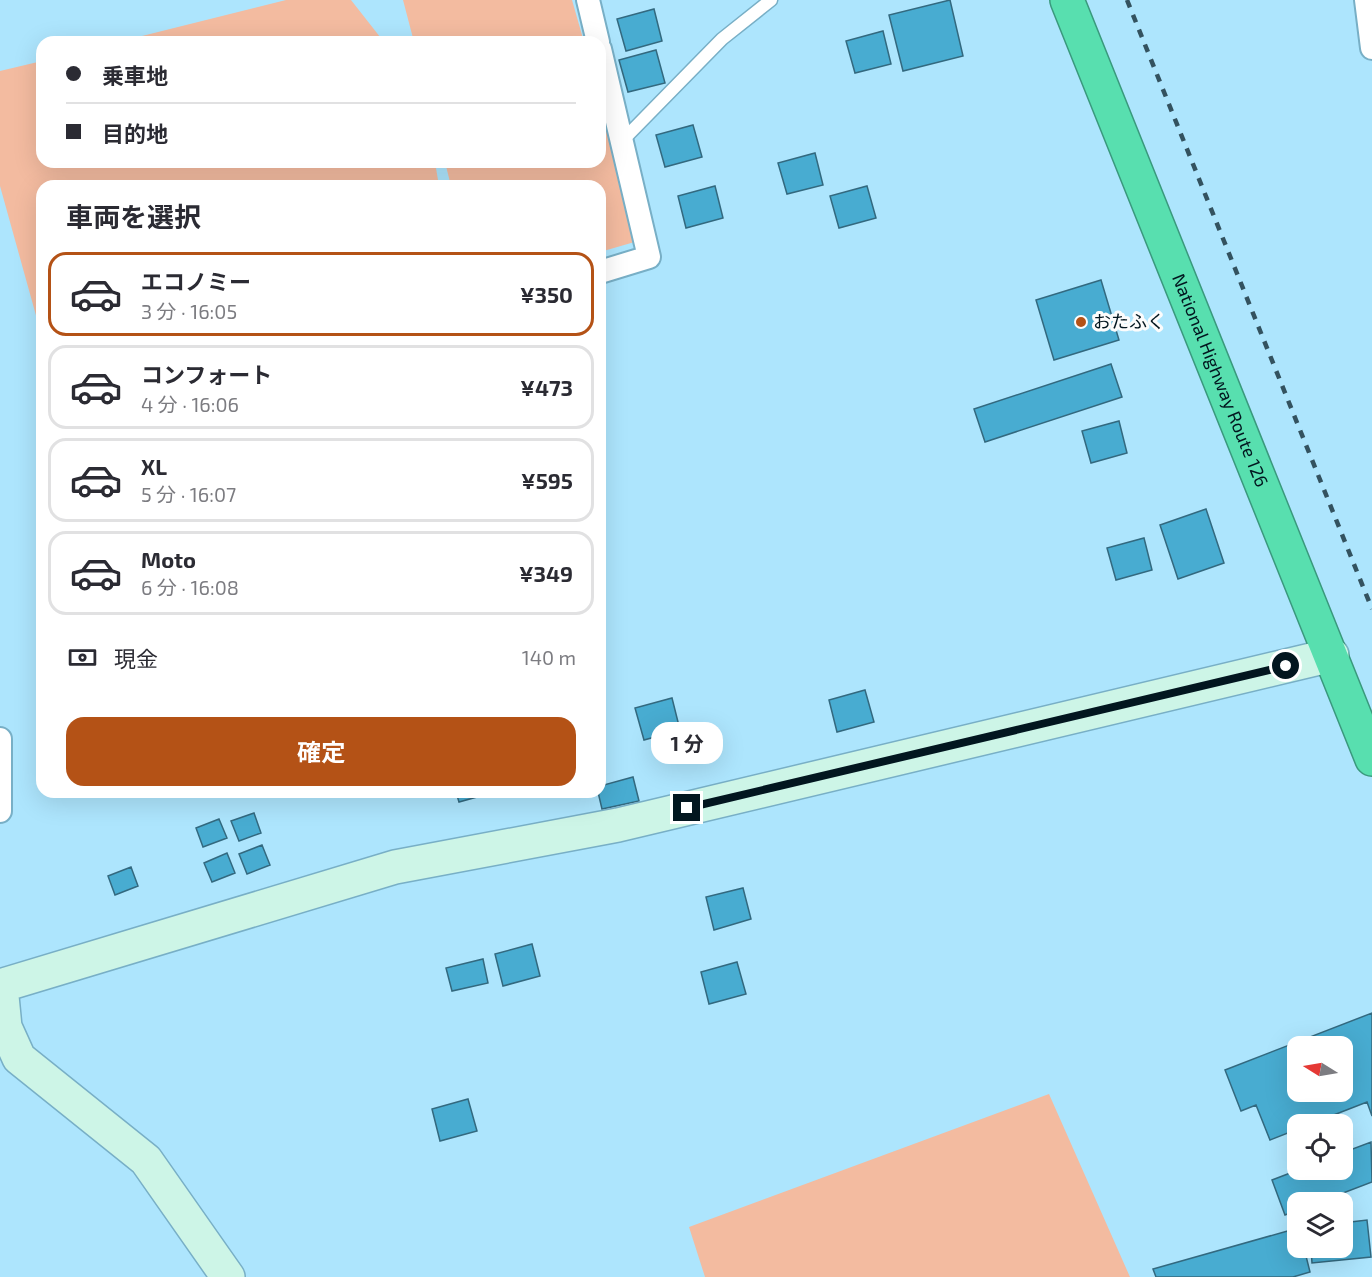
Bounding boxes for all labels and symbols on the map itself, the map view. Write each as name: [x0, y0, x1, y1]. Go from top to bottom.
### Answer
street label: National Highway Route 126: [1168, 270, 1274, 490]
place label: おたふく: [1093, 310, 1165, 332]
marker: おたふく: [1074, 315, 1088, 329]
route start: [1272, 652, 1299, 679]
callout: 1 分: [651, 721, 723, 763]
route end: [673, 794, 700, 821]
north arrow: [1287, 1036, 1353, 1102]

